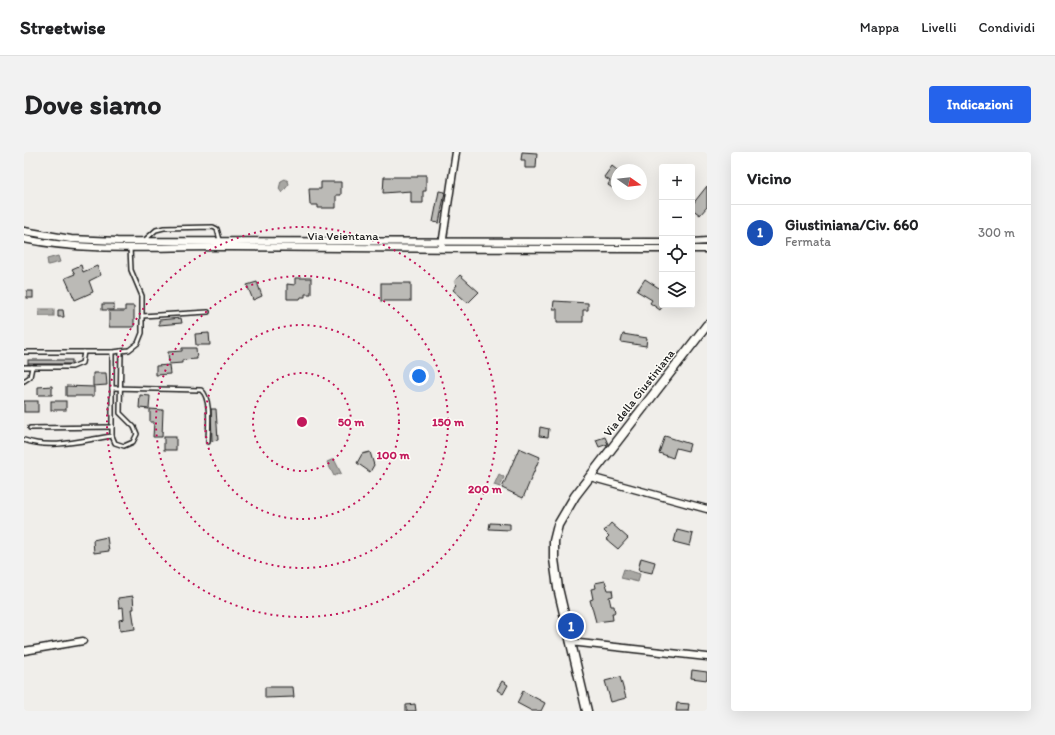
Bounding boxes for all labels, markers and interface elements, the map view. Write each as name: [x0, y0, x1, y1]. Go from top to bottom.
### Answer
text: Streetwise: [20, 16, 106, 39]
text: Mappa: [860, 19, 899, 36]
text: Livelli: [921, 19, 956, 36]
text: Condividi: [978, 19, 1035, 36]
button: Indicazioni: [929, 86, 1031, 123]
text: Dove siamo: [24, 87, 161, 121]
north arrow: [611, 164, 647, 200]
map controls: [659, 164, 695, 308]
button: +: [659, 164, 695, 200]
text: Vicino: [747, 168, 791, 188]
button: −: [659, 200, 695, 236]
text: Giustiniana/Civ. 660: [785, 216, 918, 234]
text: 1: [757, 225, 763, 240]
text: 300 m: [978, 225, 1015, 240]
street label: Via Veientana: [308, 229, 379, 243]
text: Fermata: [785, 234, 831, 249]
button: locate: [659, 236, 695, 272]
button: layers: [659, 272, 695, 308]
street label: Via della Giustiniana: [601, 346, 678, 439]
your location: [409, 366, 429, 386]
centre of rings: [295, 415, 309, 429]
text: 50 m: [338, 415, 365, 429]
text: 150 m: [432, 415, 465, 429]
text: 100 m: [376, 448, 410, 462]
text: 200 m: [468, 482, 503, 496]
pin: 1: [558, 611, 584, 641]

